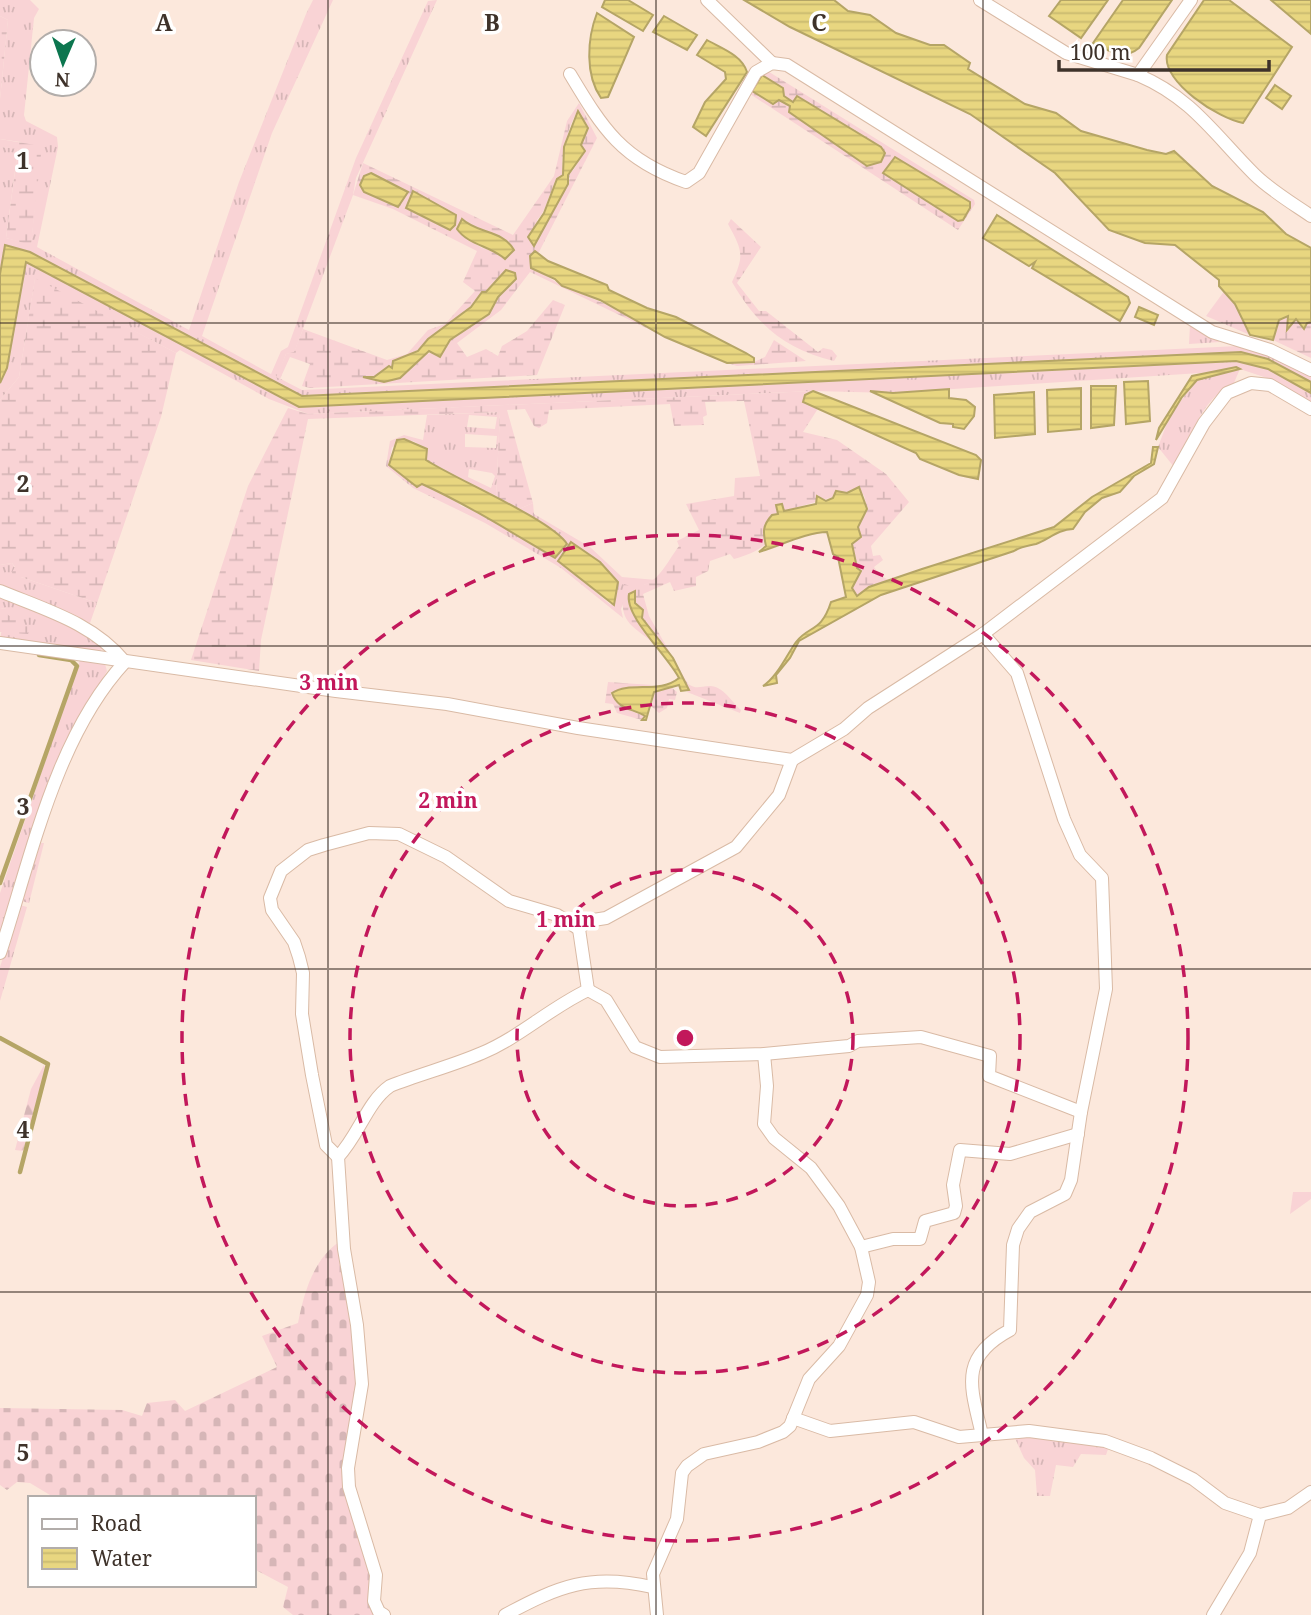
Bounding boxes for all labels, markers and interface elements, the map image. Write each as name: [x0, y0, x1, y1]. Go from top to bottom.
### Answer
text: A: [155, 6, 173, 38]
text: B: [484, 6, 500, 38]
text: C: [811, 6, 827, 38]
north arrow: [28, 28, 98, 98]
scale bar: [1059, 28, 1269, 72]
text: 100 m: [1070, 38, 1131, 66]
text: N: [54, 67, 70, 93]
text: 1: [17, 144, 30, 176]
text: 2: [17, 467, 30, 499]
text: 3 min: [299, 668, 359, 696]
text: 2 min: [418, 786, 478, 814]
text: 3: [17, 790, 30, 822]
text: 1 min: [536, 905, 596, 933]
centre of rings: [673, 1026, 697, 1050]
text: 4: [17, 1113, 30, 1145]
text: 5: [17, 1436, 30, 1468]
legend: [28, 1496, 256, 1587]
text: Road: [91, 1509, 142, 1537]
text: Water: [91, 1544, 152, 1572]

